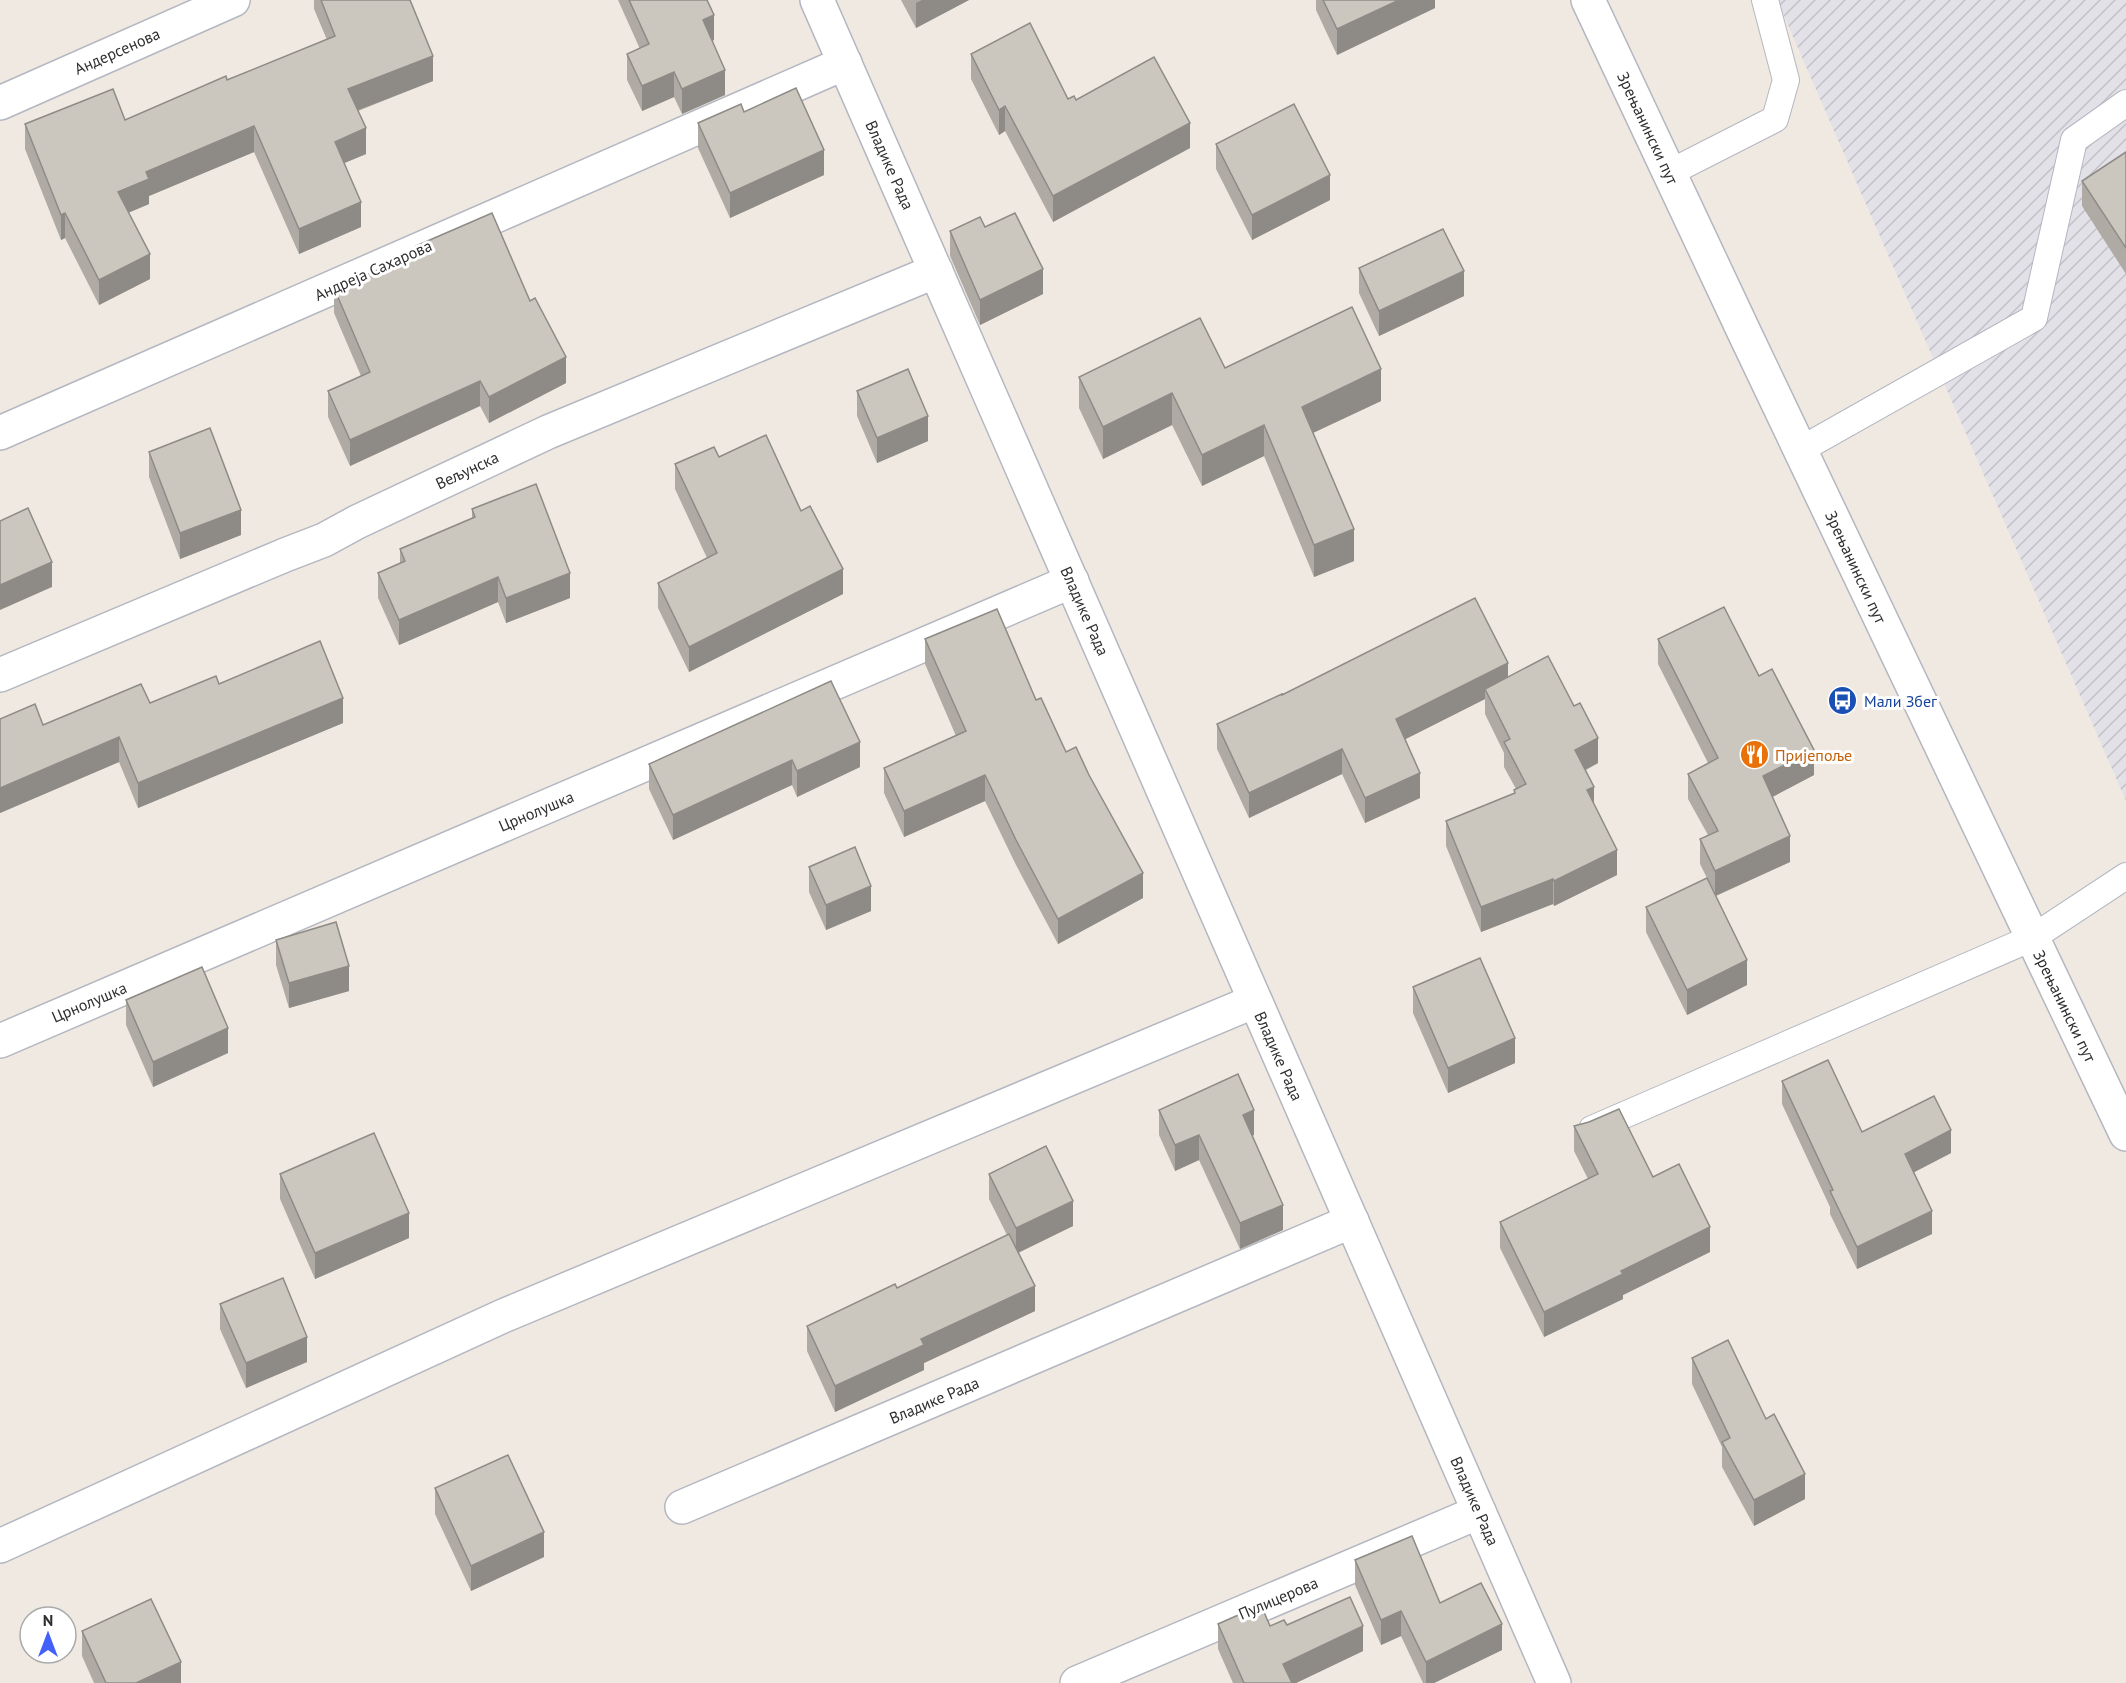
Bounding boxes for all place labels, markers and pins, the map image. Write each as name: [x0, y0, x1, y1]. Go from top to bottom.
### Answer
bus stop icon: Мали Збег: [1827, 685, 1859, 717]
place label: Мали Збег: [1864, 691, 1937, 711]
restaurant icon: Пријепоље: [1738, 739, 1770, 771]
place label: Пријепоље: [1775, 745, 1852, 765]

